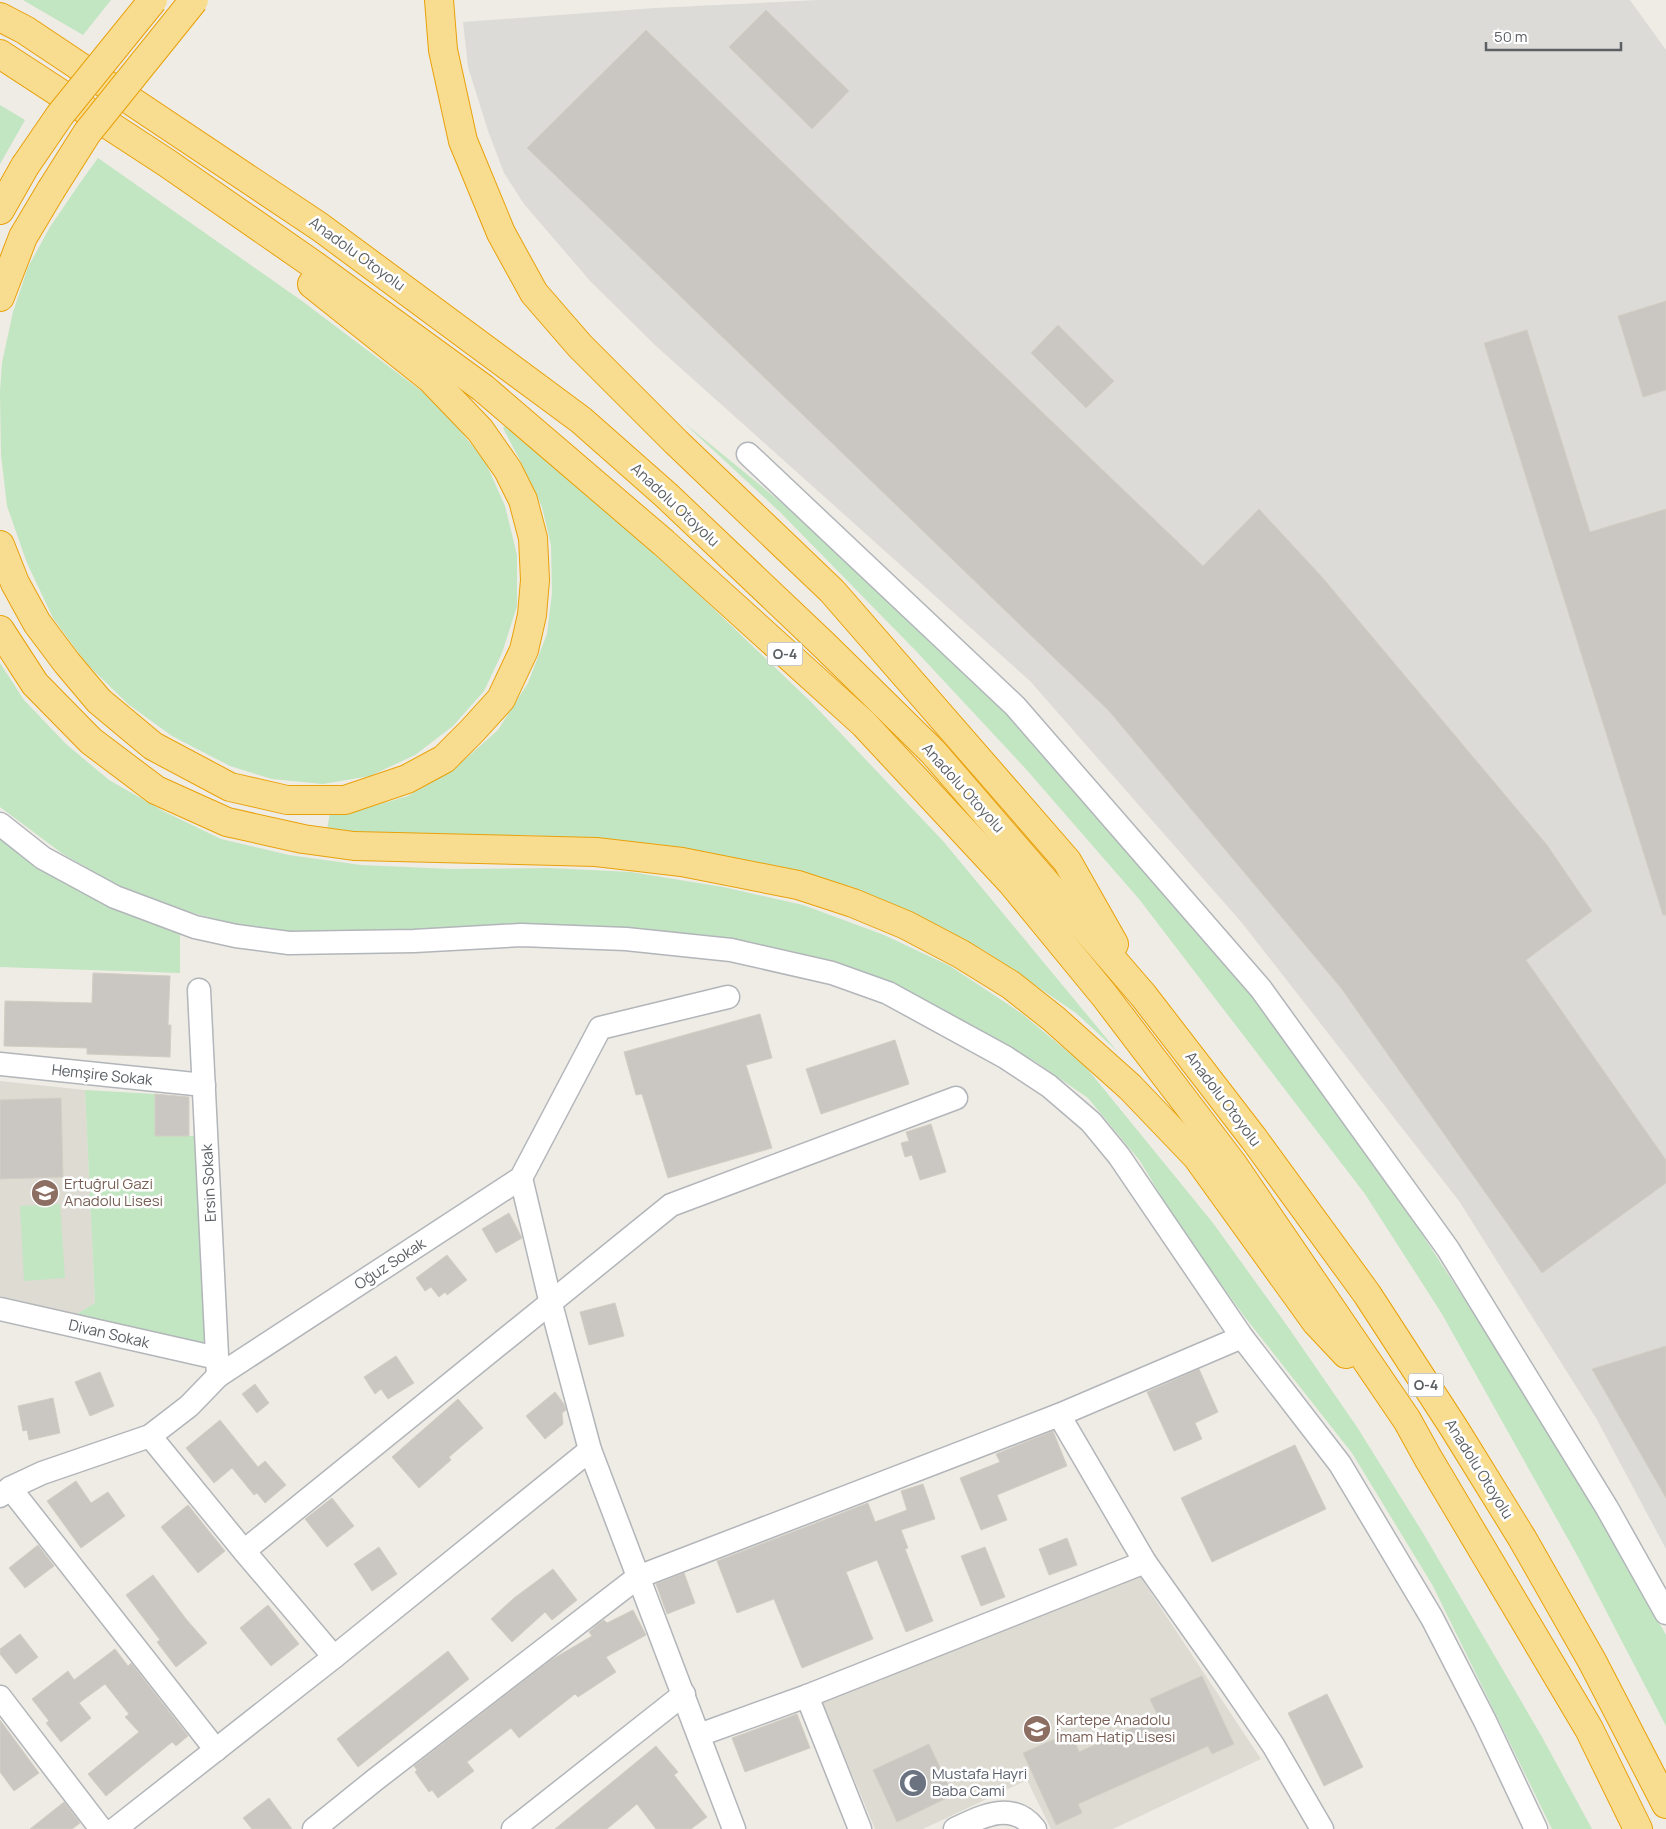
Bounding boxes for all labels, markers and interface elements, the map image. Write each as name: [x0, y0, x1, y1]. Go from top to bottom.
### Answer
scale bar: [1486, 20, 1621, 52]
text: 50 m: [1494, 26, 1528, 47]
street label: Anadolu Otoyolu: [305, 212, 410, 296]
street label: Anadolu Otoyolu: [627, 458, 724, 551]
road number: O-4: [768, 642, 802, 666]
street label: Anadolu Otoyolu: [917, 738, 1009, 837]
street label: Anadolu Otoyolu: [1181, 1047, 1266, 1151]
street label: Hemşire Sokak: [51, 1059, 154, 1090]
street label: Ersin Sokak: [196, 1143, 221, 1223]
place label: Ertuğrul Gazi Anadolu Lisesi: [64, 1173, 163, 1211]
school or university icon: Ertuğrul Gazi Anadolu Lisesi: [30, 1178, 60, 1208]
street label: Oğuz Sokak: [350, 1232, 430, 1294]
street label: Divan Sokak: [67, 1314, 152, 1353]
road number: O-4: [1408, 1374, 1444, 1396]
street label: Anadolu Otoyolu: [1440, 1415, 1519, 1523]
place label: Kartepe Anadolu İmam Hatip Lisesi: [1056, 1709, 1175, 1747]
school or university icon: Kartepe Anadolu İmam Hatip Lisesi: [1022, 1714, 1052, 1744]
place label: Mustafa Hayri Baba Cami: [932, 1763, 1027, 1801]
mosque icon: Mustafa Hayri Baba Cami: [898, 1768, 928, 1798]

